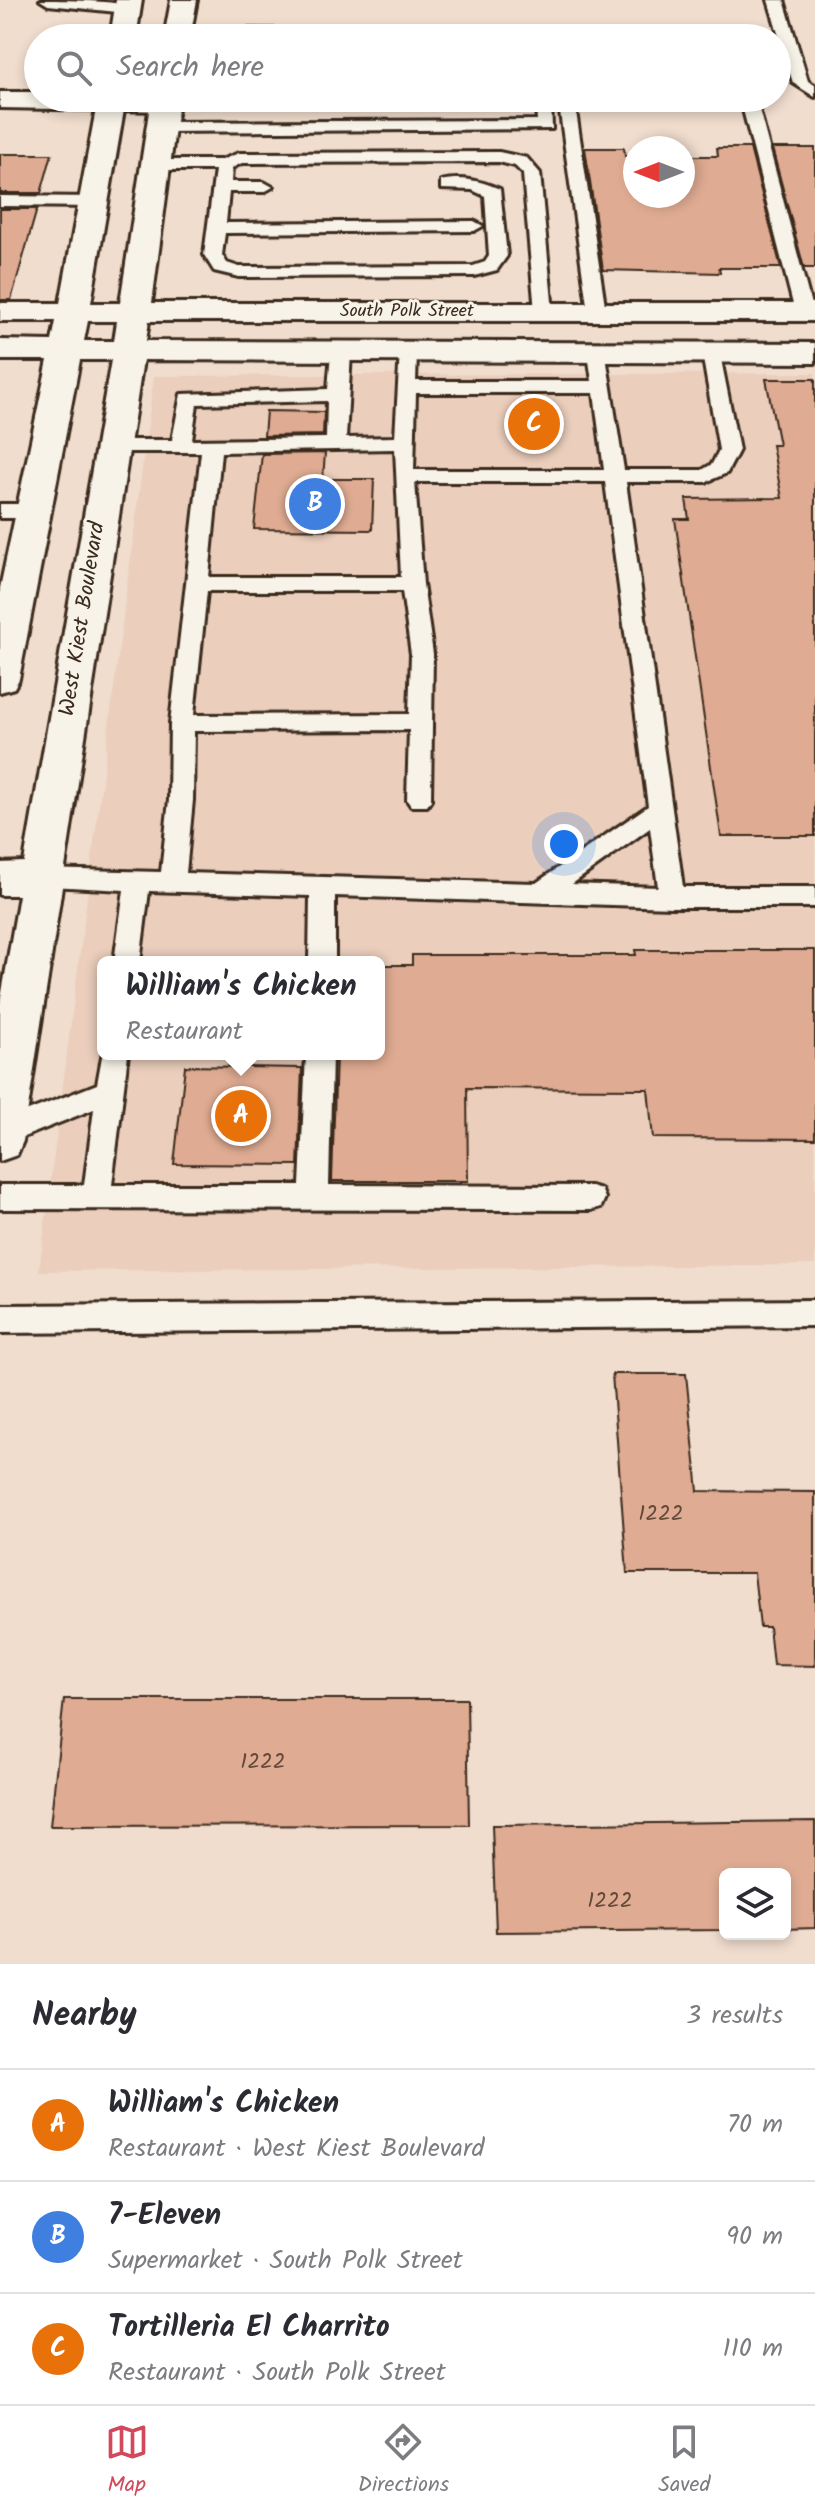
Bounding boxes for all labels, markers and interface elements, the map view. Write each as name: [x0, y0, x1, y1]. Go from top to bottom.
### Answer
search box: [24, 24, 791, 112]
text: Search here: [116, 44, 264, 92]
icon: search: [52, 46, 96, 90]
north arrow: [623, 136, 695, 208]
street label: South Polk Street: [340, 297, 475, 326]
pin: C: [508, 394, 560, 454]
pin: B: [289, 474, 341, 534]
street label: West Kiest Boulevard: [50, 518, 116, 719]
your location: [544, 824, 584, 864]
popup: [97, 956, 385, 1060]
text: William's Chicken: [125, 963, 357, 1011]
text: Restaurant: [125, 1011, 243, 1053]
pin: A: [215, 1086, 267, 1146]
house number: 1222: [638, 1497, 684, 1532]
house number: 1222: [240, 1745, 286, 1780]
map controls: [719, 1868, 791, 1940]
button: layers: [719, 1868, 791, 1940]
house number: 1222: [587, 1884, 633, 1919]
text: Nearby: [32, 1989, 137, 2043]
text: 3 results: [686, 1995, 783, 2037]
text: William's Chicken: [108, 2080, 339, 2128]
text: A: [50, 2104, 66, 2146]
text: 70 m: [727, 2104, 783, 2146]
text: Restaurant · West Kiest Boulevard: [108, 2128, 485, 2170]
text: 7-Eleven: [108, 2192, 221, 2240]
text: B: [50, 2216, 66, 2258]
text: 90 m: [726, 2216, 783, 2258]
text: Supermarket · South Polk Street: [108, 2240, 463, 2282]
text: Tortilleria El Charrito: [108, 2304, 390, 2352]
text: C: [50, 2328, 66, 2370]
text: 110 m: [723, 2328, 783, 2370]
text: Restaurant · South Polk Street: [108, 2352, 446, 2394]
tab: Map: [105, 2420, 149, 2503]
tab: Directions: [358, 2420, 449, 2503]
tab: Saved: [658, 2420, 710, 2503]

